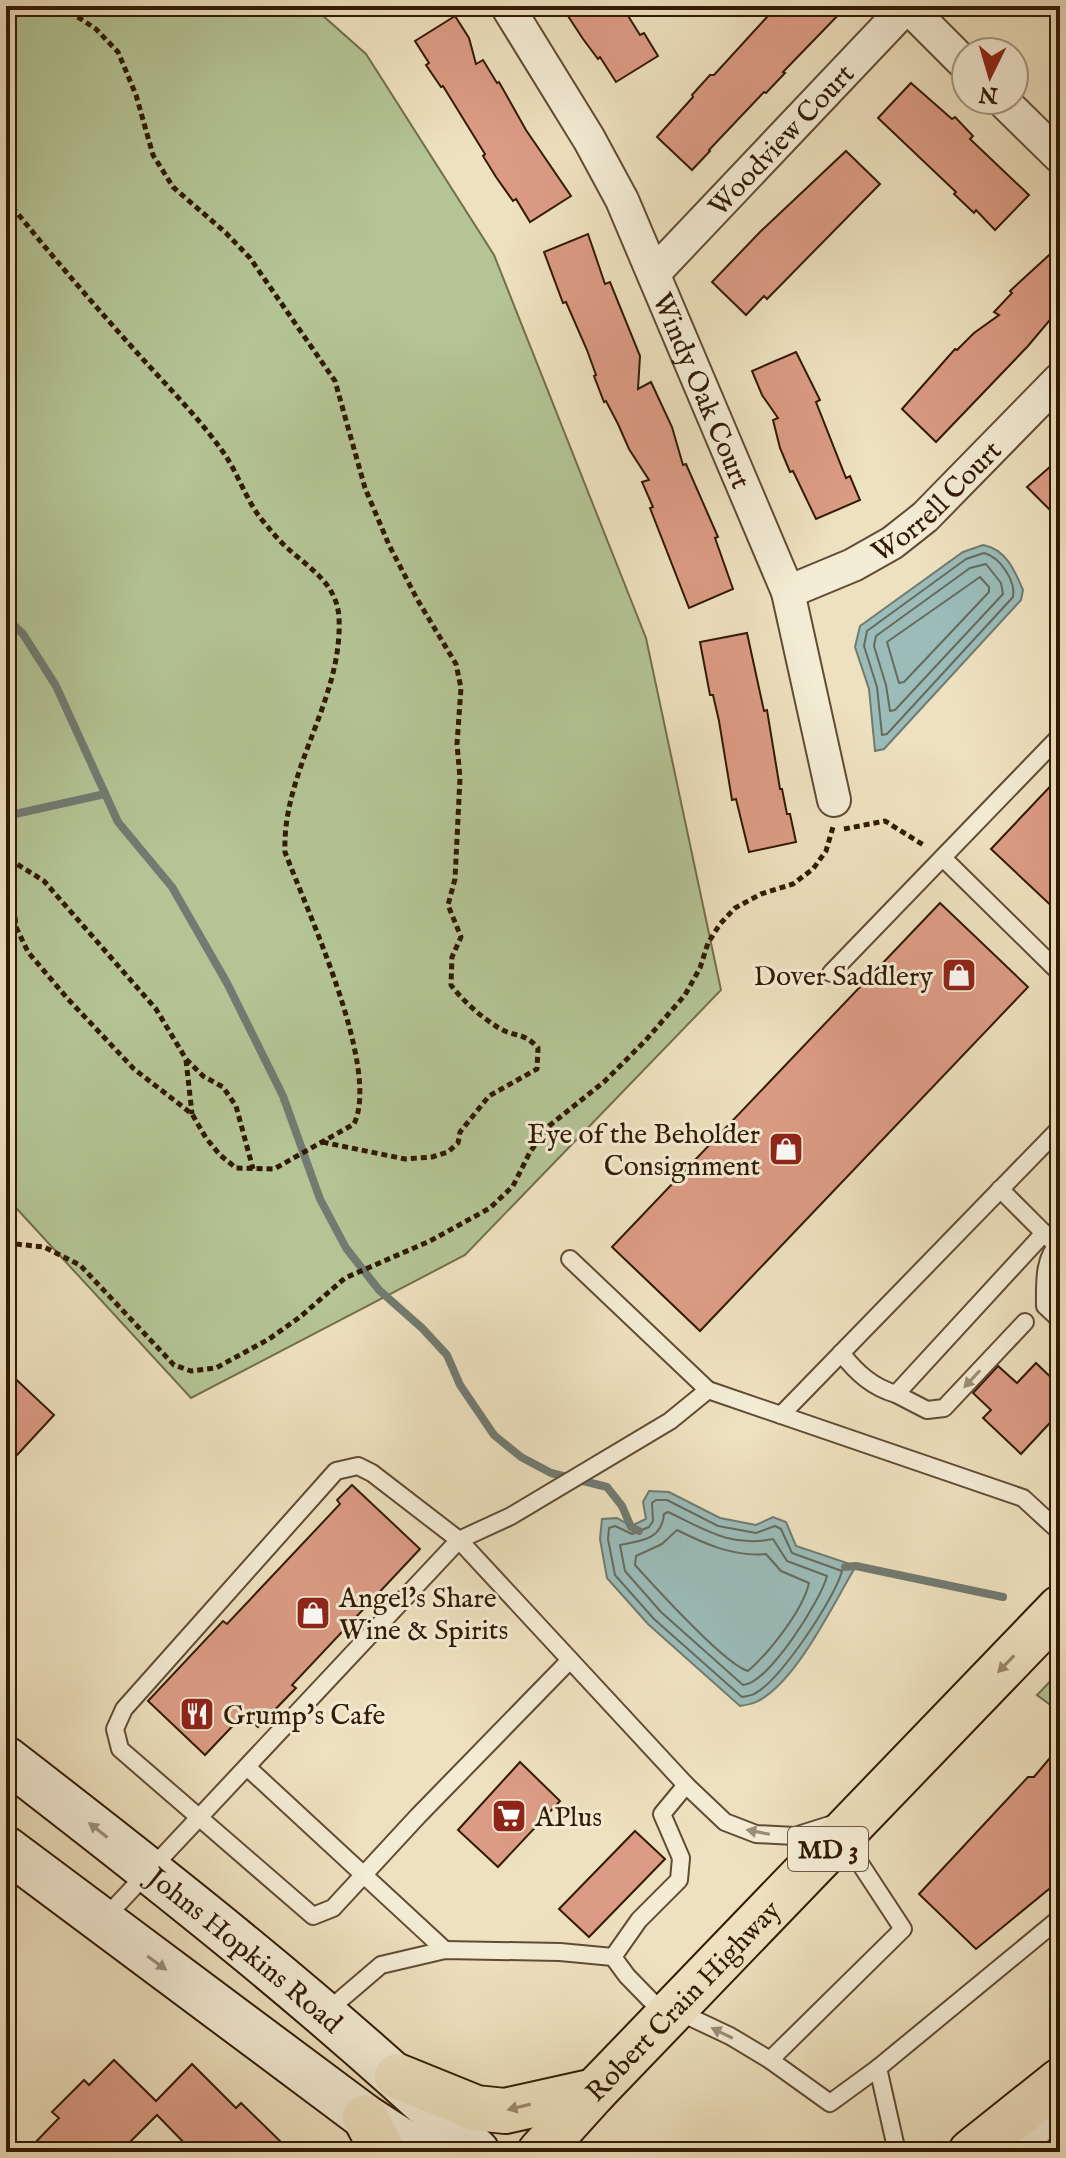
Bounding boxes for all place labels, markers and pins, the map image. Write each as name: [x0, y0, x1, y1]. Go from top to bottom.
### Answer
shop icon: Dover Saddlery: [940, 956, 978, 994]
place label: Dover Saddlery: [753, 960, 933, 995]
place label: Eye of the Beholder Consignment: [527, 1118, 760, 1185]
shop icon: Eye of the Beholder Consignment: [767, 1130, 805, 1168]
place label: Angel's Share Wine & Spirits: [338, 1582, 508, 1649]
shop icon: Angel's Share Wine & Spirits: [294, 1594, 332, 1632]
restaurant icon: Grump's Cafe: [178, 1695, 216, 1733]
place label: Grump's Cafe: [223, 1699, 386, 1734]
supermarket icon: APlus: [490, 1797, 528, 1835]
place label: APlus: [534, 1801, 602, 1836]

